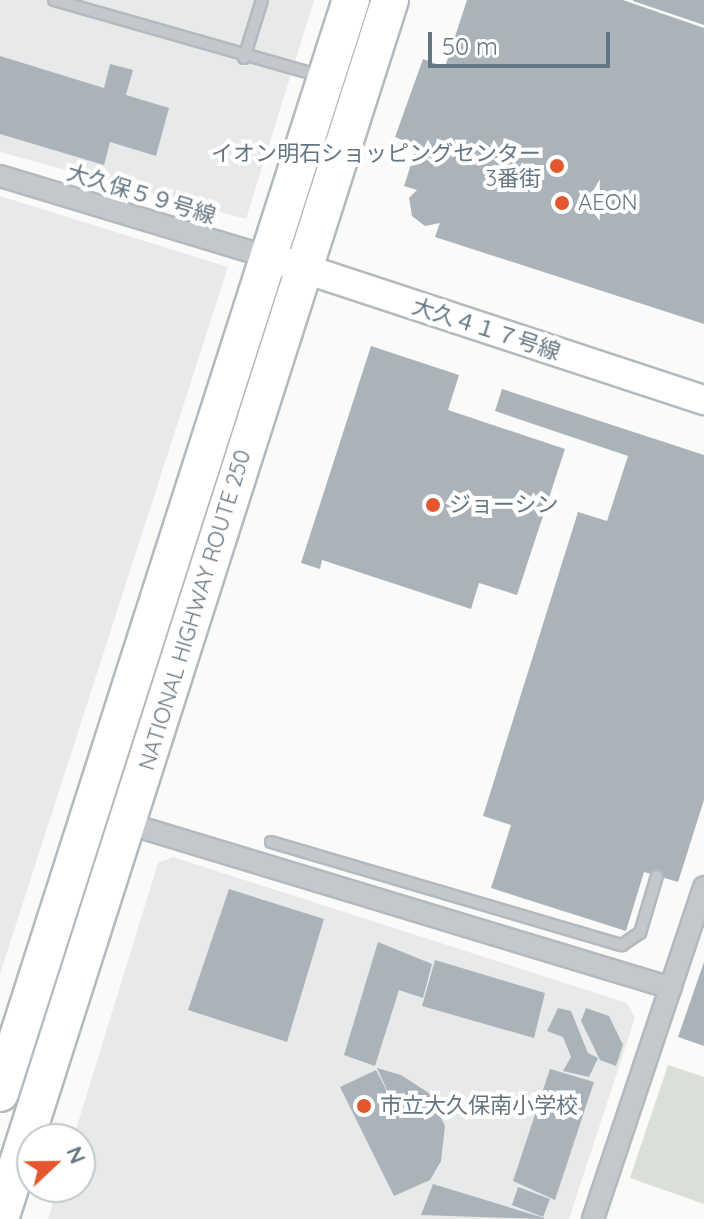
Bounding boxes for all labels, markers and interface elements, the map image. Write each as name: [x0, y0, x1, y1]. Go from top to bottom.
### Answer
scale bar: [432, 16, 614, 66]
text: 50 m: [442, 31, 498, 61]
place label: イオン明石ショッピングセンター 3番街: [211, 140, 541, 192]
marker: イオン明石ショッピングセンター 3番街: [548, 157, 566, 175]
street label: 大久保５９号線: [64, 159, 218, 229]
place label: AEON: [578, 190, 638, 216]
marker: AEON: [553, 194, 571, 212]
street label: 大久４１７号線: [409, 293, 563, 365]
street label: NATIONAL HIGHWAY ROUTE 250: [134, 447, 256, 773]
place label: ジョーシン: [449, 492, 559, 518]
marker: ジョーシン: [424, 496, 442, 514]
place label: 市立大久保南小学校: [380, 1093, 578, 1119]
marker: 市立大久保南小学校: [355, 1097, 373, 1115]
north arrow: [16, 1123, 96, 1203]
text: N: [60, 1142, 92, 1167]

